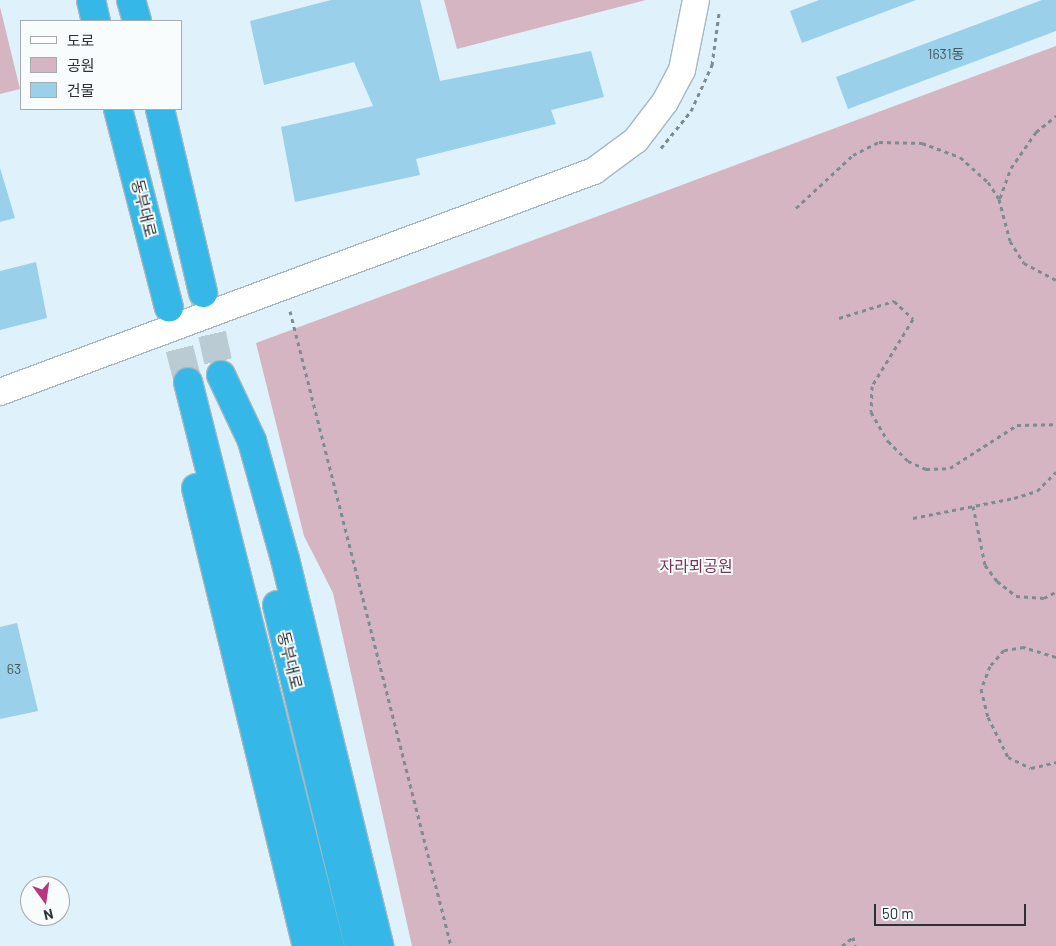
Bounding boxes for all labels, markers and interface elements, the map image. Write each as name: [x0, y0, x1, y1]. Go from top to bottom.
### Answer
legend: [20, 20, 182, 110]
text: 도로: [67, 31, 95, 49]
house number: 1631동: [927, 46, 965, 62]
text: 공원: [67, 56, 95, 74]
text: 건물: [67, 81, 95, 99]
street label: 동부대로: [128, 177, 160, 239]
park label: 자라뫼공원: [659, 556, 733, 576]
street label: 동부대로: [274, 629, 306, 691]
house number: 63: [7, 661, 21, 677]
north arrow: [20, 876, 70, 926]
scale bar: [876, 894, 1028, 926]
text: 50 m: [882, 904, 914, 922]
text: N: [42, 906, 55, 924]

